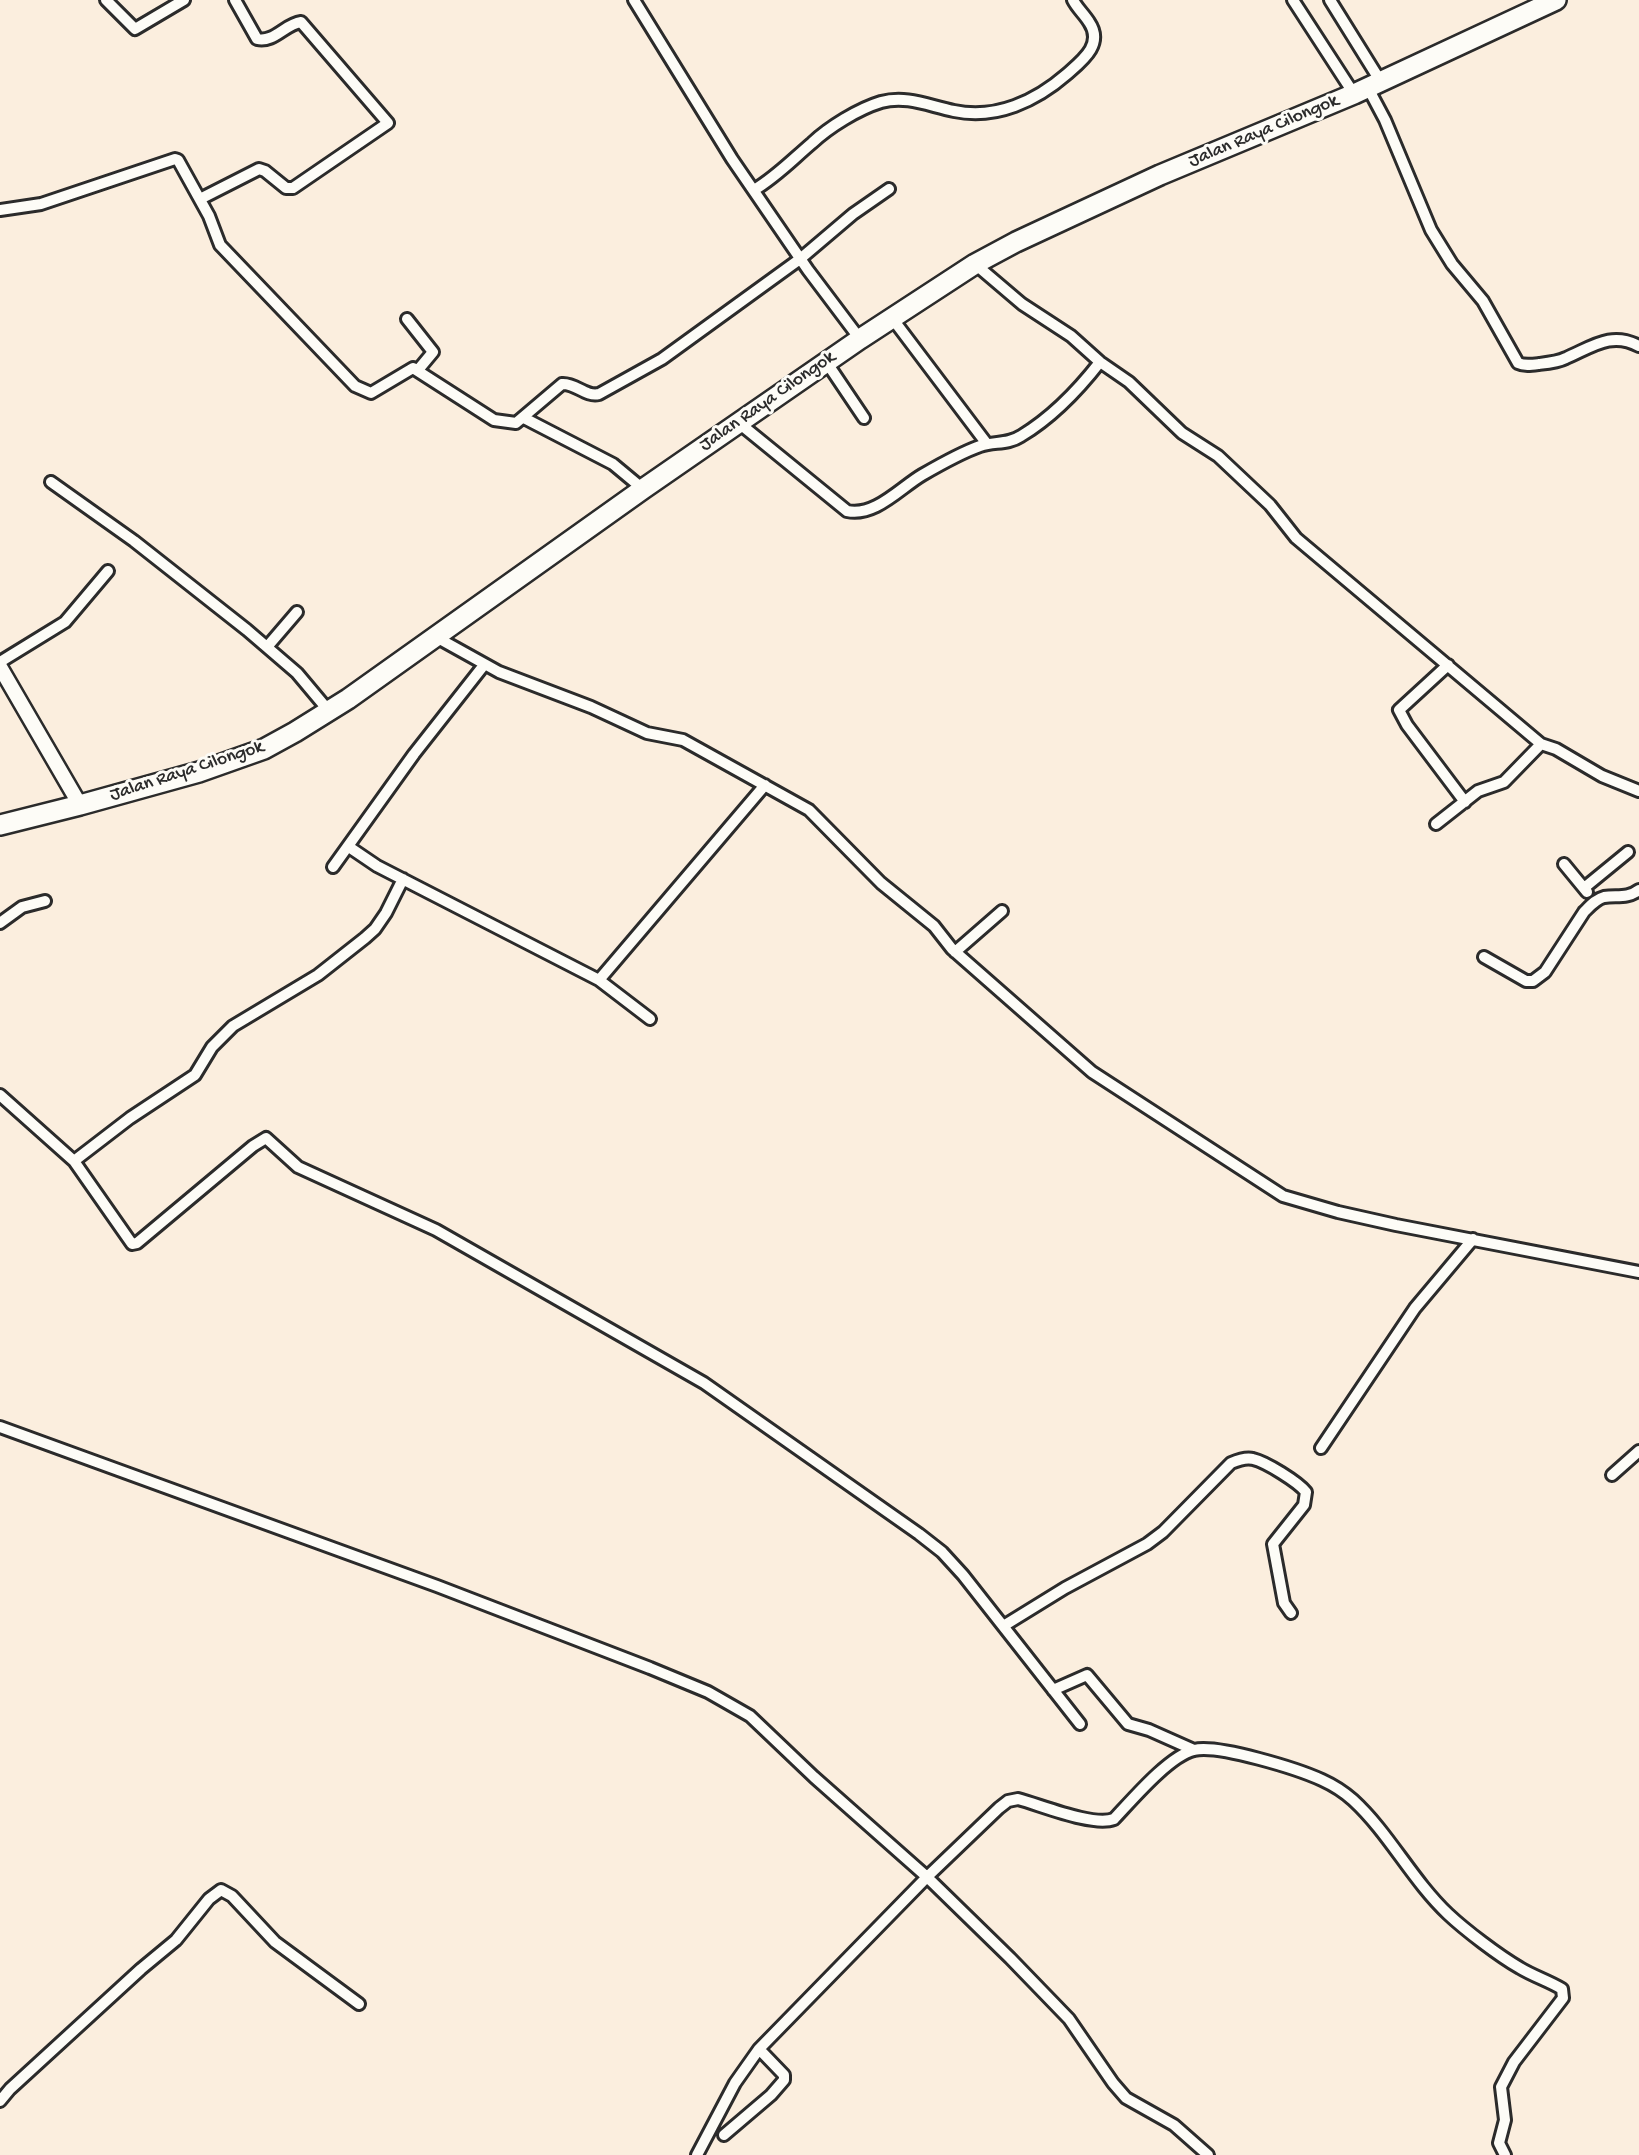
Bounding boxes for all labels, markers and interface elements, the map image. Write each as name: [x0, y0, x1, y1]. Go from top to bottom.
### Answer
street label: Jalan Raya Cilongok: [1186, 90, 1342, 174]
street label: Jalan Raya Cilongok: [696, 347, 840, 457]
street label: Jalan Raya Cilongok: [107, 736, 267, 808]

